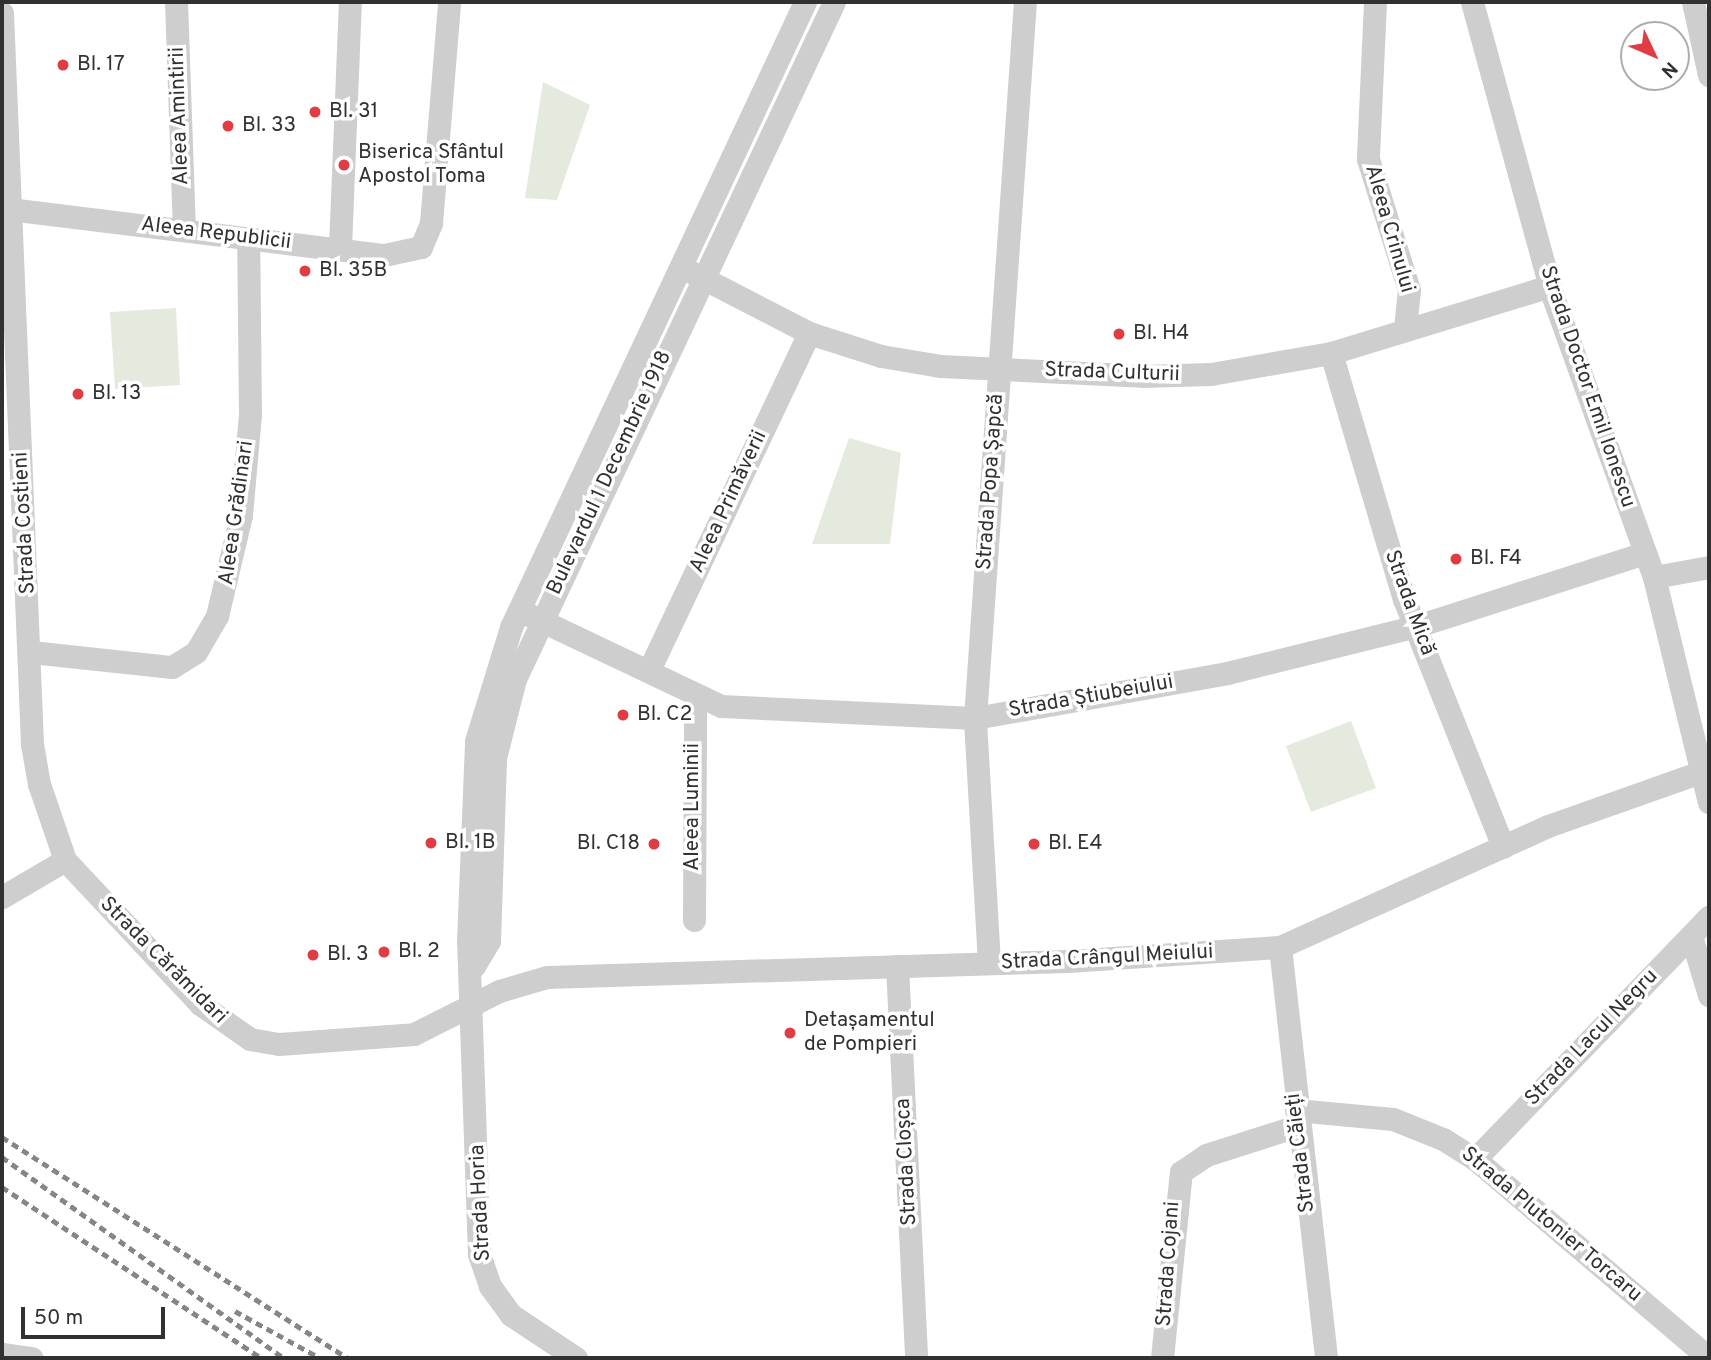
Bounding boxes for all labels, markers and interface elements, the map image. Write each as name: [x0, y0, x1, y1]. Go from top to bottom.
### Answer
north arrow: [1620, 21, 1690, 91]
street label: Aleea Amintirii: [165, 46, 195, 186]
place label: Bl. 17: [77, 52, 125, 78]
text: N: [1655, 56, 1682, 82]
marker: Bl. 17: [55, 57, 71, 73]
place label: Bl. 31: [329, 99, 378, 125]
marker: Bl. 31: [307, 104, 323, 120]
place label: Bl. 33: [242, 113, 296, 139]
marker: Bl. 33: [220, 118, 236, 134]
place label: Biserica Sfântul Apostol Toma: [358, 140, 504, 190]
marker: Biserica Sfântul Apostol Toma: [336, 157, 352, 173]
street label: Aleea Crinului: [1359, 162, 1419, 296]
street label: Aleea Republicii: [140, 212, 292, 256]
place label: Bl. 35B: [319, 258, 387, 284]
marker: Bl. 35B: [297, 263, 313, 279]
street label: Strada Doctor Emil Ionescu: [1534, 263, 1640, 511]
place label: Bl. H4: [1133, 321, 1189, 347]
marker: Bl. H4: [1111, 326, 1127, 342]
street label: Bulevardul 1 Decembrie 1918: [542, 347, 678, 599]
street label: Strada Culturii: [1044, 358, 1180, 388]
place label: Bl. 13: [92, 381, 141, 407]
marker: Bl. 13: [70, 386, 86, 402]
street label: Strada Popa Șapcă: [972, 393, 1010, 571]
street label: Aleea Primăverii: [685, 427, 773, 577]
street label: Aleea Grădinari: [214, 439, 260, 587]
street label: Strada Costieni: [9, 451, 41, 595]
place label: Bl. F4: [1470, 546, 1522, 572]
street label: Strada Mică: [1378, 547, 1440, 659]
marker: Bl. F4: [1448, 551, 1464, 567]
street label: Strada Știubeiului: [1007, 670, 1175, 724]
place label: Bl. C2: [637, 702, 692, 728]
marker: Bl. C2: [615, 707, 631, 723]
street label: Aleea Luminii: [680, 743, 706, 871]
place label: Bl. 1B: [445, 830, 495, 856]
place label: Bl. C18: [577, 831, 640, 857]
place label: Bl. E4: [1048, 831, 1103, 857]
marker: Bl. 1B: [423, 835, 439, 851]
marker: Bl. C18: [646, 836, 662, 852]
marker: Bl. E4: [1026, 836, 1042, 852]
street label: Strada Cărămidari: [94, 892, 232, 1030]
place label: Bl. 2: [398, 939, 440, 965]
street label: Strada Crângul Meiului: [1000, 940, 1214, 976]
place label: Bl. 3: [327, 942, 369, 968]
marker: Bl. 2: [376, 944, 392, 960]
marker: Bl. 3: [305, 947, 321, 963]
street label: Strada Lacul Negru: [1520, 964, 1664, 1112]
place label: Detașamentul de Pompieri: [804, 1008, 935, 1058]
marker: Detașamentul de Pompieri: [782, 1025, 798, 1041]
street label: Strada Căieți: [1281, 1092, 1321, 1214]
street label: Strada Cloșca: [891, 1097, 923, 1227]
street label: Strada Plutonier Torcaru: [1455, 1142, 1647, 1308]
street label: Strada Horia: [465, 1144, 497, 1262]
street label: Strada Cojani: [1152, 1200, 1186, 1328]
scale bar: [24, 1294, 168, 1338]
text: 50 m: [34, 1305, 83, 1332]

